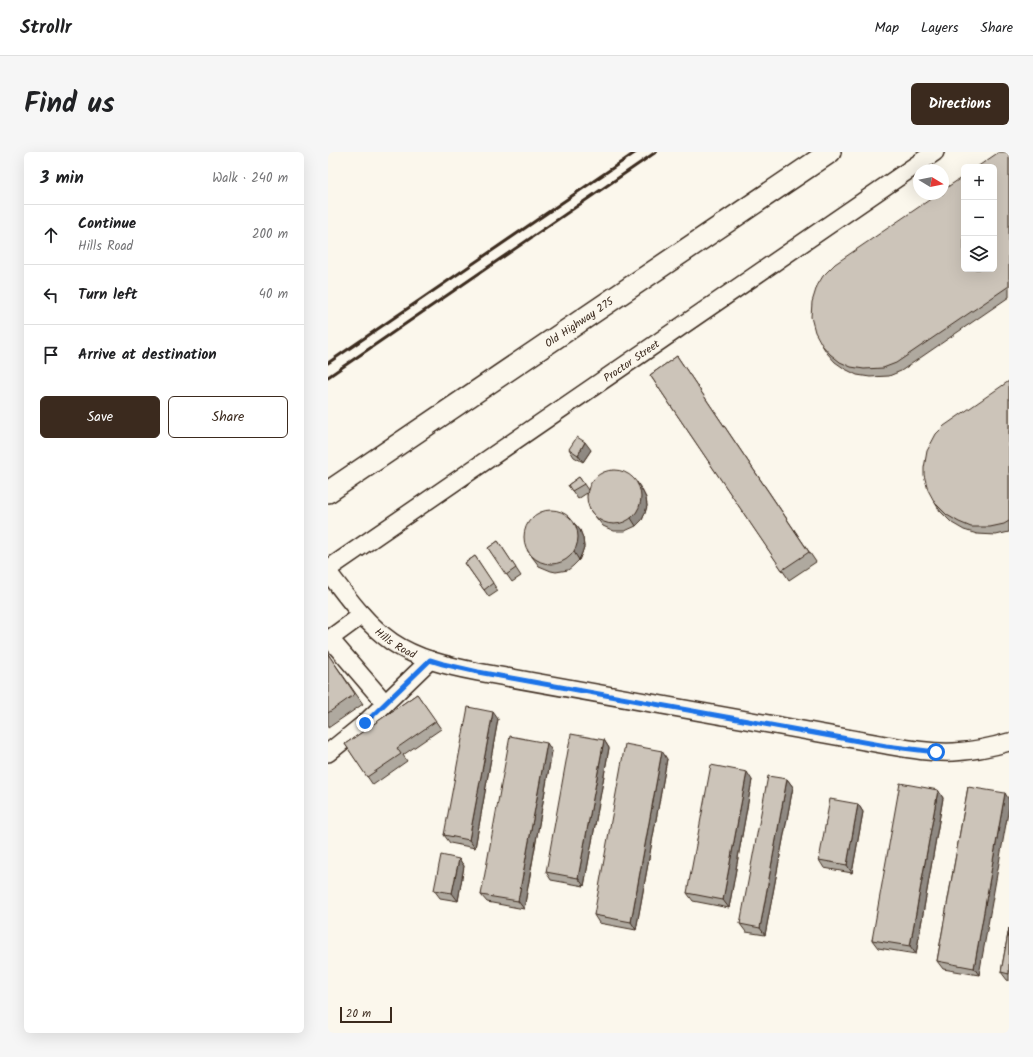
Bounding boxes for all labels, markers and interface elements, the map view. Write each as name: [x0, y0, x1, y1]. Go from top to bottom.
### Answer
text: Strollr: [20, 13, 72, 43]
text: Map: [875, 17, 899, 39]
text: Layers: [921, 17, 959, 39]
text: Share: [981, 17, 1013, 39]
text: Find us: [24, 82, 115, 127]
button: Directions: [911, 83, 1009, 125]
north arrow: [913, 164, 949, 200]
map controls: [961, 164, 997, 272]
button: +: [961, 164, 997, 200]
text: 3 min: [40, 165, 84, 192]
text: Walk · 240 m: [212, 168, 288, 189]
button: −: [961, 200, 997, 236]
text: Continue: [78, 212, 136, 236]
icon: ahead: [40, 224, 62, 246]
text: 200 m: [252, 224, 288, 245]
text: Hills Road: [78, 236, 133, 257]
button: layers: [961, 236, 997, 272]
text: Turn left: [78, 283, 138, 307]
icon: left: [40, 284, 62, 306]
text: 40 m: [259, 284, 288, 305]
street label: Old Highway 275: [541, 292, 619, 353]
street label: Proctor Street: [600, 335, 664, 387]
text: Arrive at destination: [78, 343, 217, 367]
icon: arrive: [40, 344, 62, 366]
button: Save: [40, 396, 160, 438]
button: Share: [168, 396, 288, 438]
street label: Hills Road: [370, 624, 419, 664]
route end: [356, 714, 374, 732]
route start: [927, 743, 945, 761]
scale bar: [340, 1005, 392, 1024]
text: 20 m: [346, 1005, 371, 1023]

